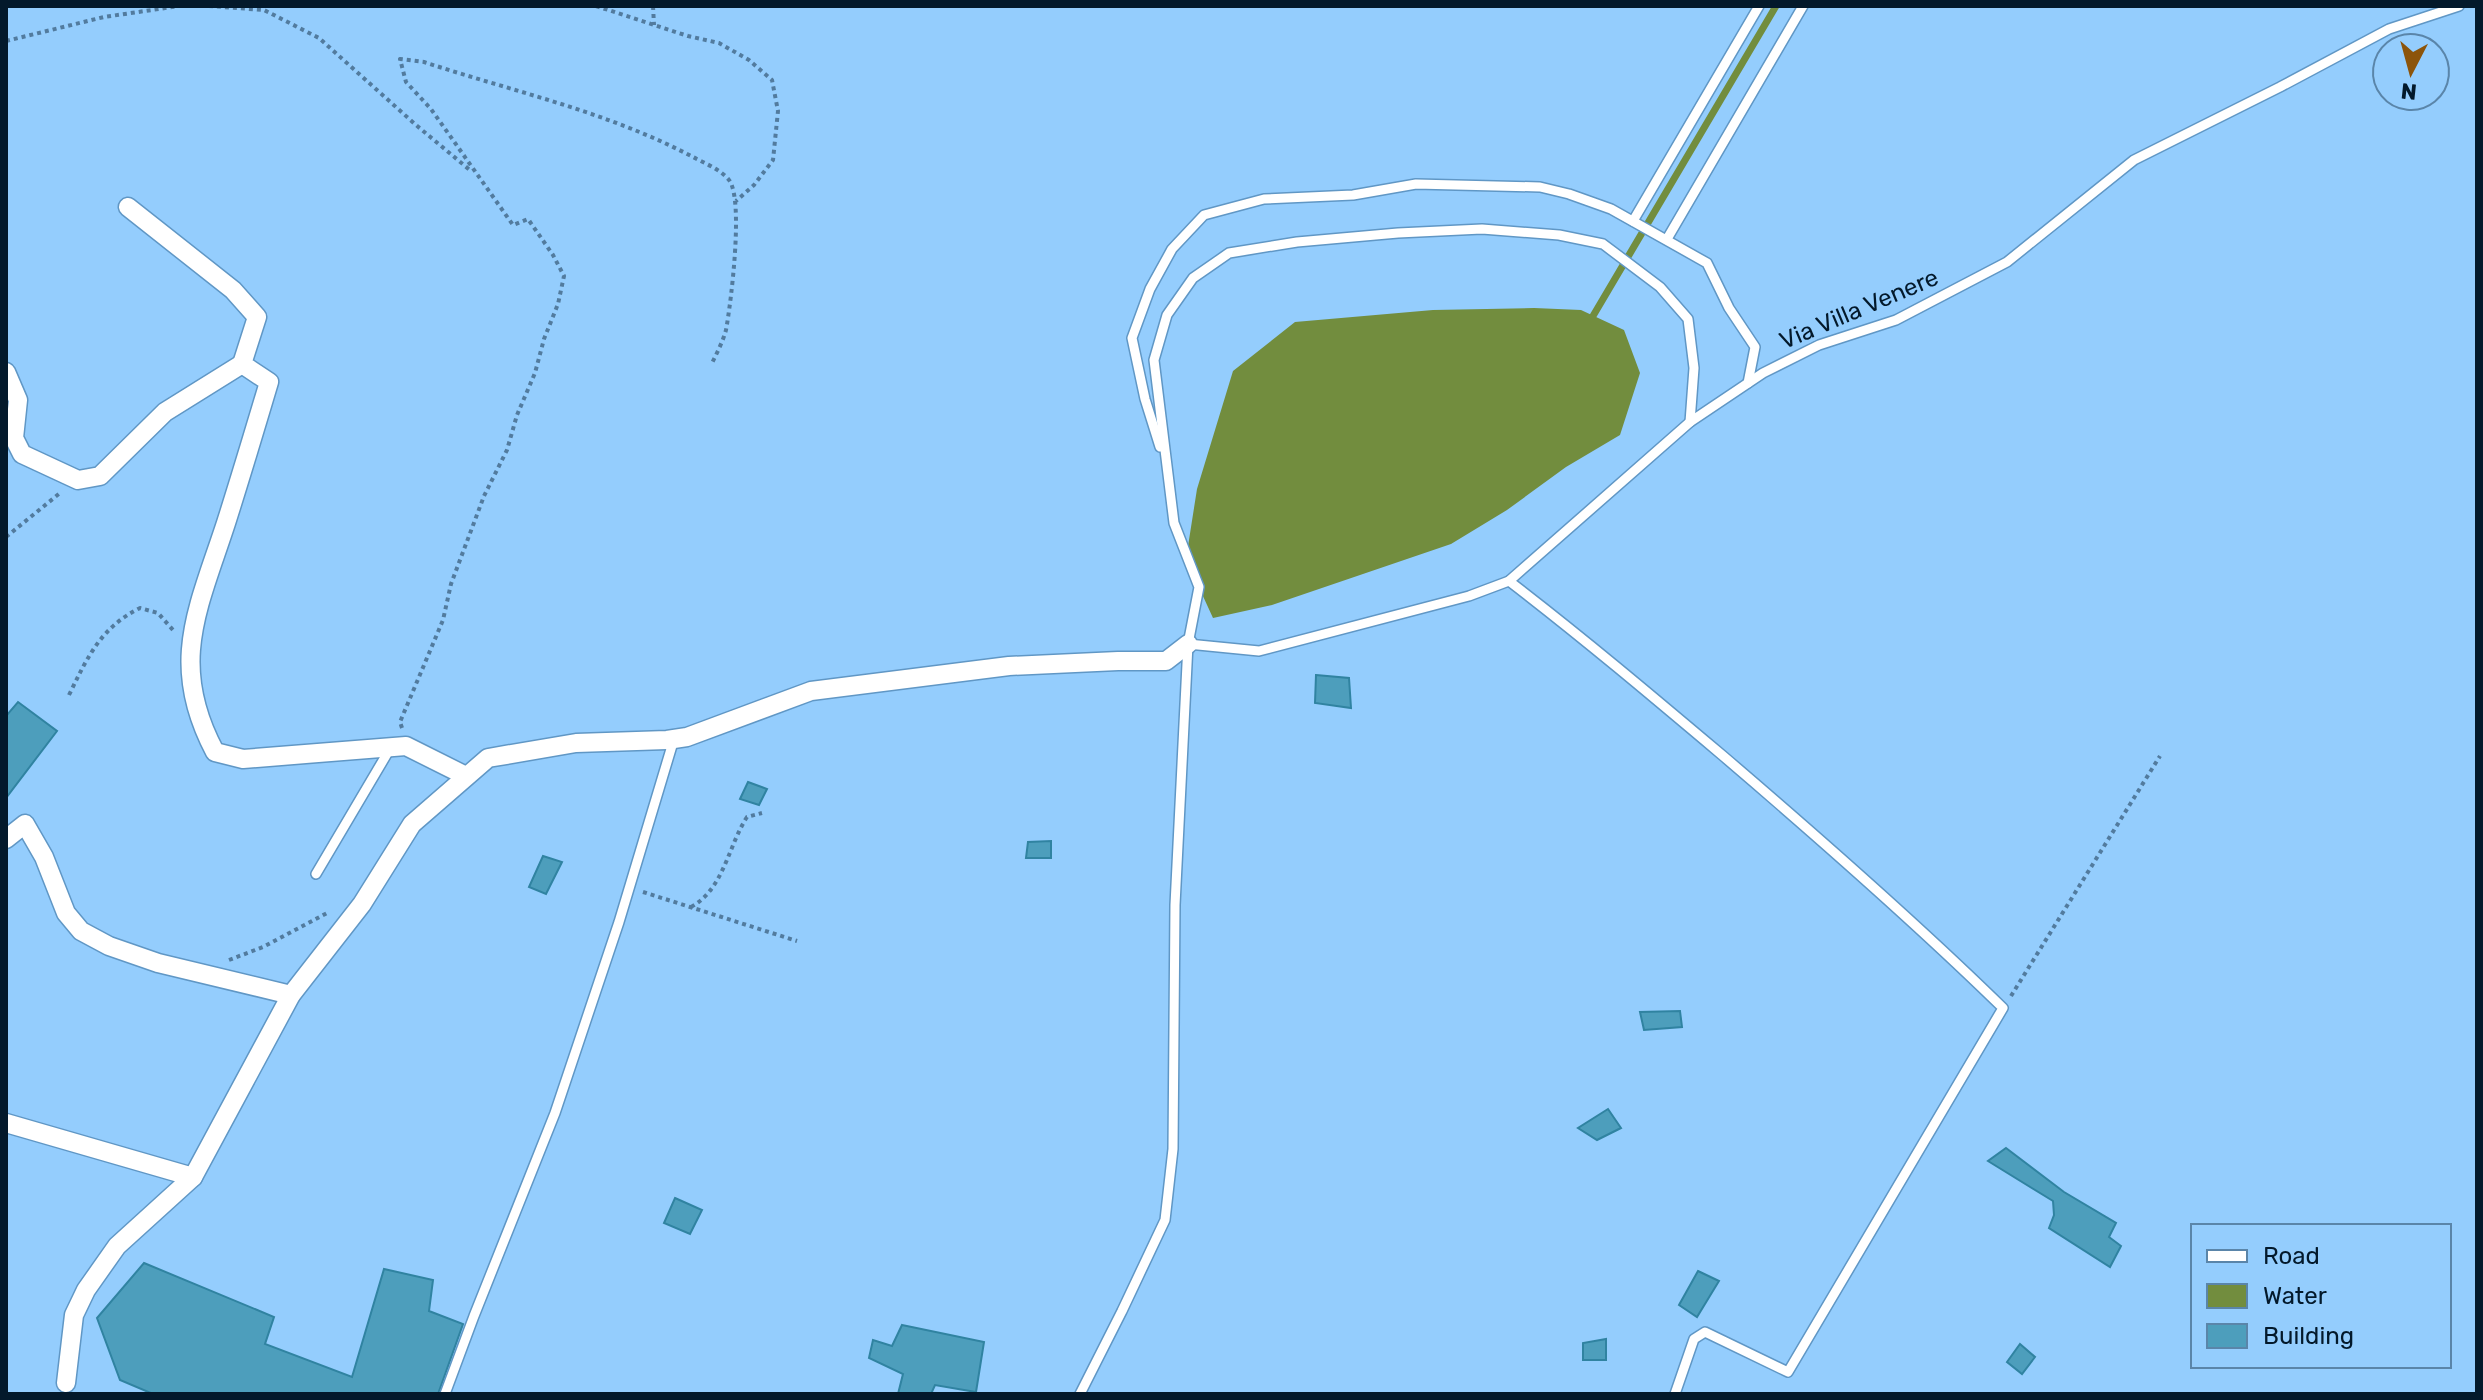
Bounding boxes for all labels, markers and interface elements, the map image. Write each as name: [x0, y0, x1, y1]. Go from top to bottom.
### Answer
north arrow: [2371, 32, 2451, 112]
text: N: [2400, 77, 2418, 106]
street label: Via Villa Venere: [1775, 263, 1943, 355]
legend: [2191, 1224, 2451, 1368]
text: Road: [2263, 1242, 2320, 1270]
text: Water: [2263, 1282, 2327, 1310]
text: Building: [2263, 1322, 2354, 1350]

